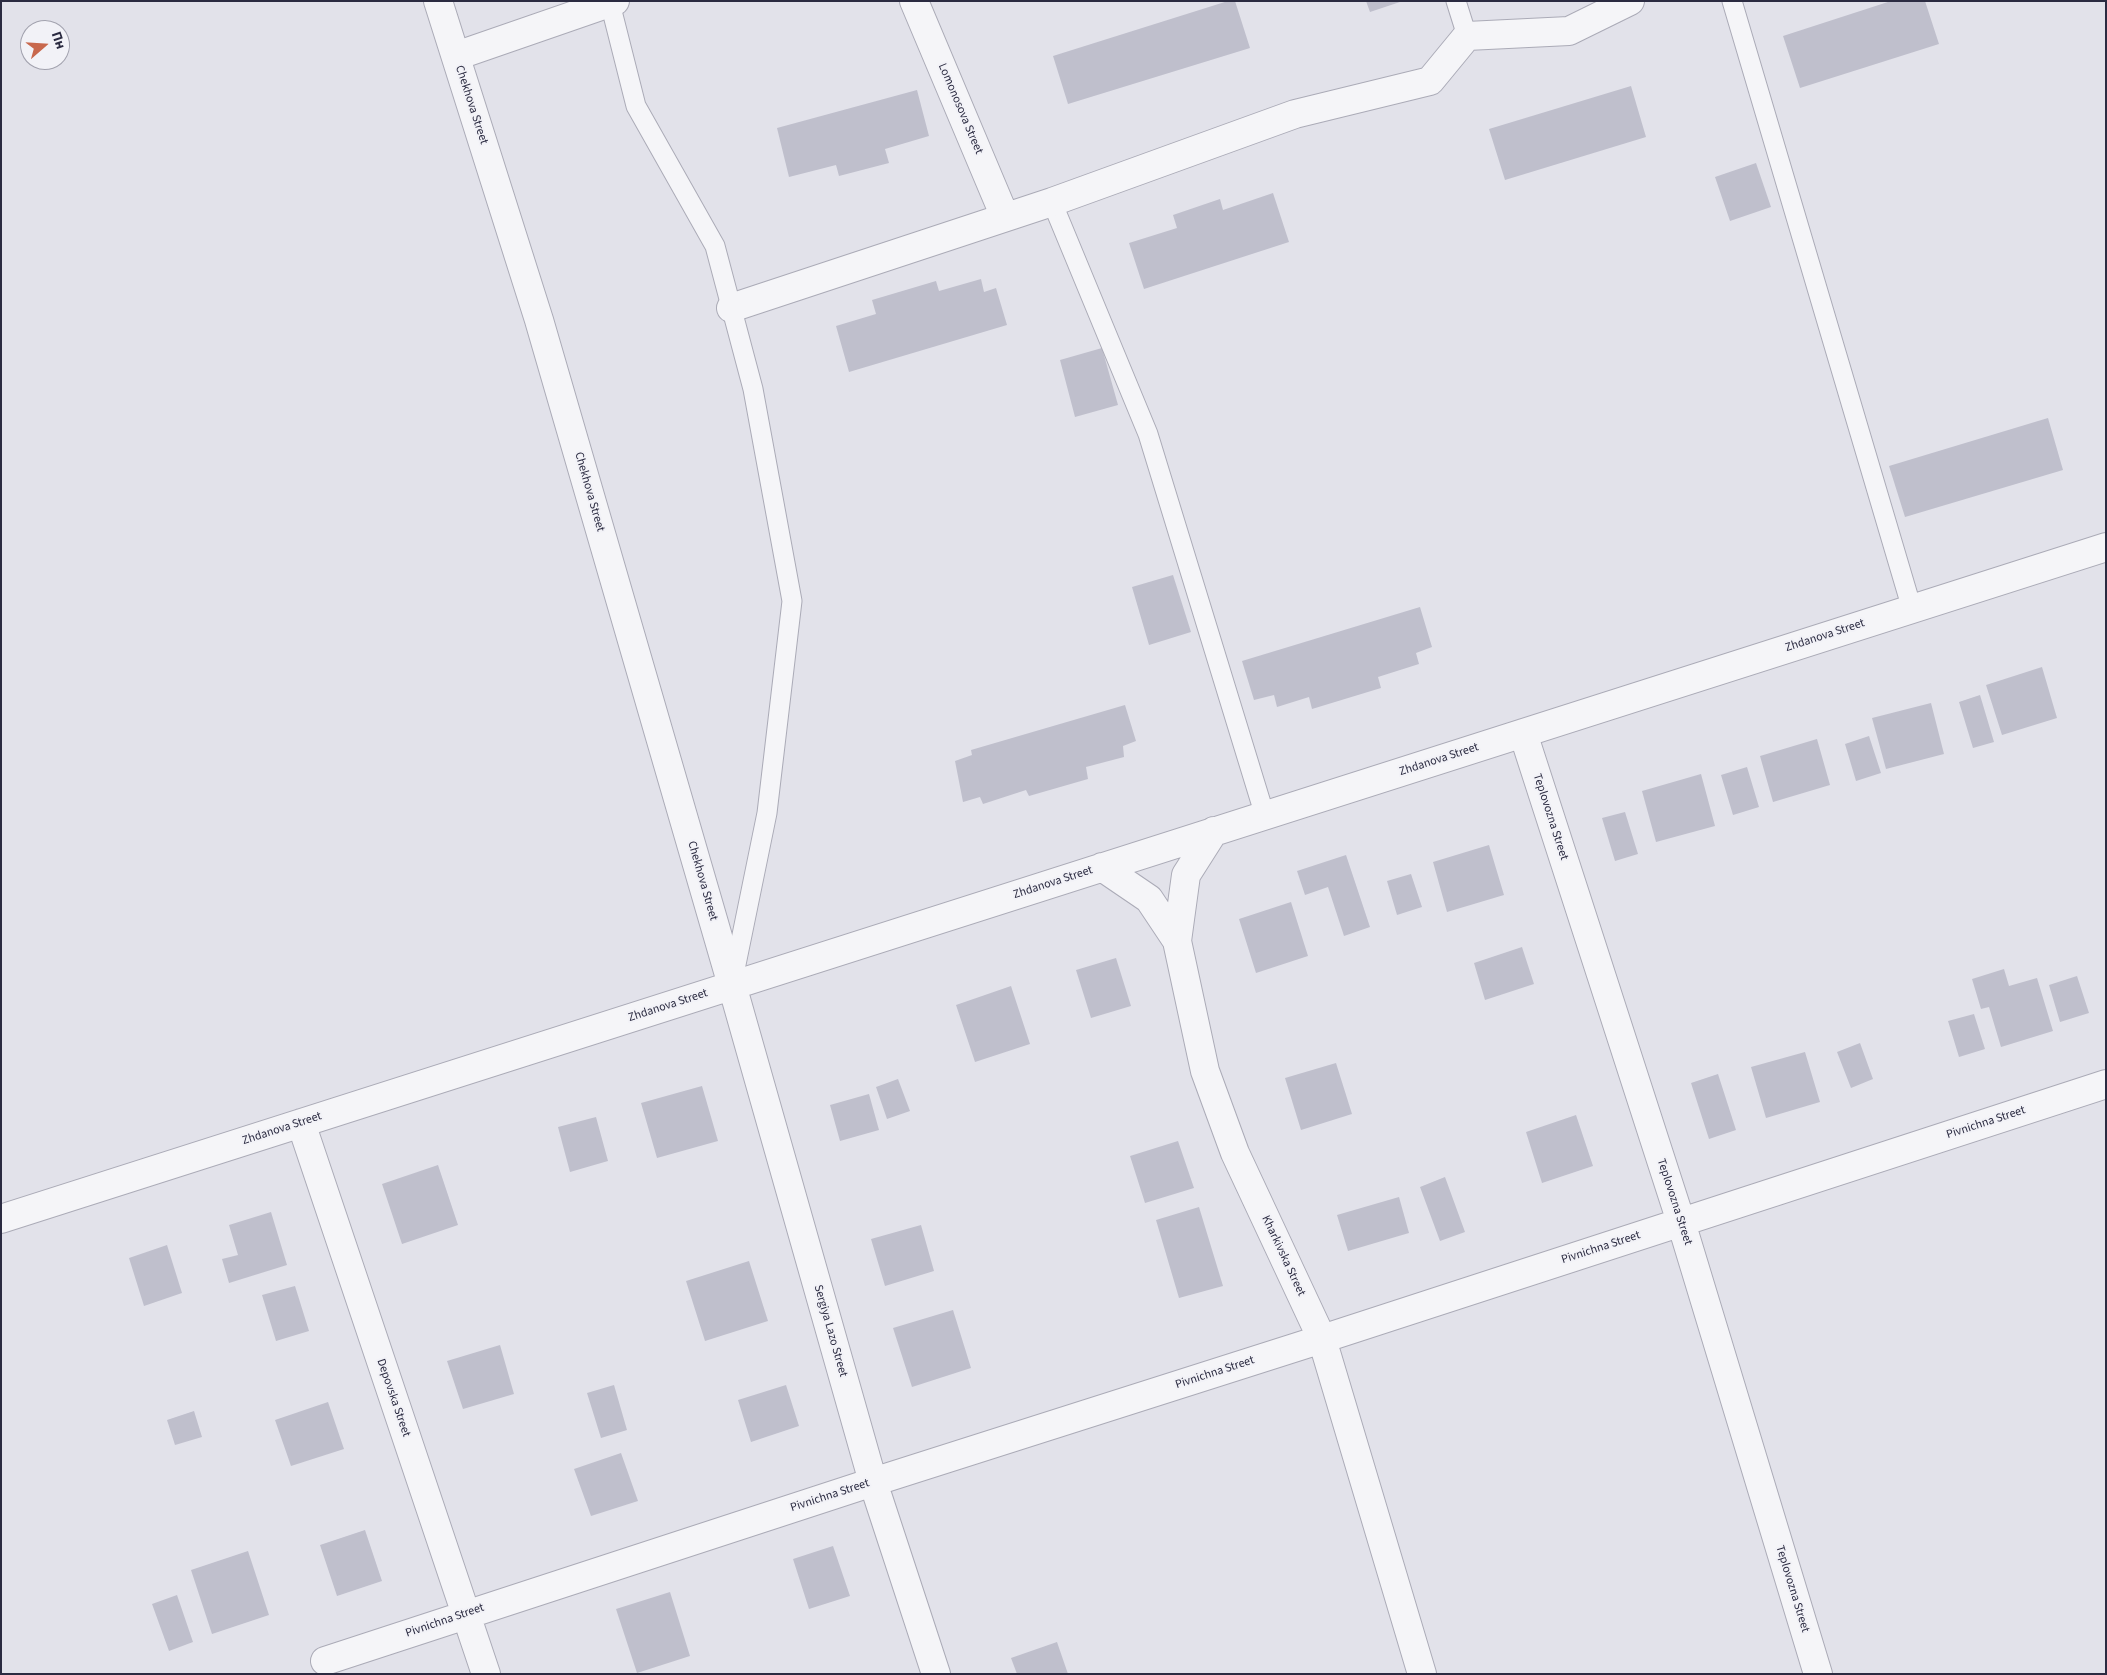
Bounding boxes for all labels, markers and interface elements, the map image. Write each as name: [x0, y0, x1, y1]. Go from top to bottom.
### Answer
north arrow: [20, 20, 70, 70]
text: Пн: [46, 29, 71, 52]
street label: Lomonosova Street: [934, 62, 986, 156]
street label: Chekhova Street: [451, 64, 491, 146]
street label: Chekhova Street: [571, 451, 607, 533]
street label: Zhdanova Street: [1783, 616, 1867, 656]
street label: Zhdanova Street: [1397, 740, 1481, 780]
street label: Teplovozna Street: [1529, 772, 1571, 862]
street label: Chekhova Street: [684, 840, 720, 922]
street label: Zhdanova Street: [1011, 863, 1095, 903]
street label: Zhdanova Street: [626, 986, 710, 1026]
street label: Pivnichna Street: [1945, 1103, 2027, 1143]
street label: Zhdanova Street: [240, 1109, 324, 1149]
street label: Teplovozna Street: [1653, 1157, 1695, 1247]
street label: Kharkivska Street: [1258, 1213, 1308, 1299]
street label: Pivnichna Street: [1560, 1228, 1642, 1268]
street label: Sergiya Lazo Street: [810, 1283, 850, 1379]
street label: Pivnichna Street: [1174, 1353, 1256, 1393]
street label: Depovska Street: [373, 1357, 413, 1439]
street label: Pivnichna Street: [789, 1476, 871, 1516]
street label: Teplovozna Street: [1772, 1544, 1812, 1634]
street label: Pivnichna Street: [404, 1601, 486, 1641]

